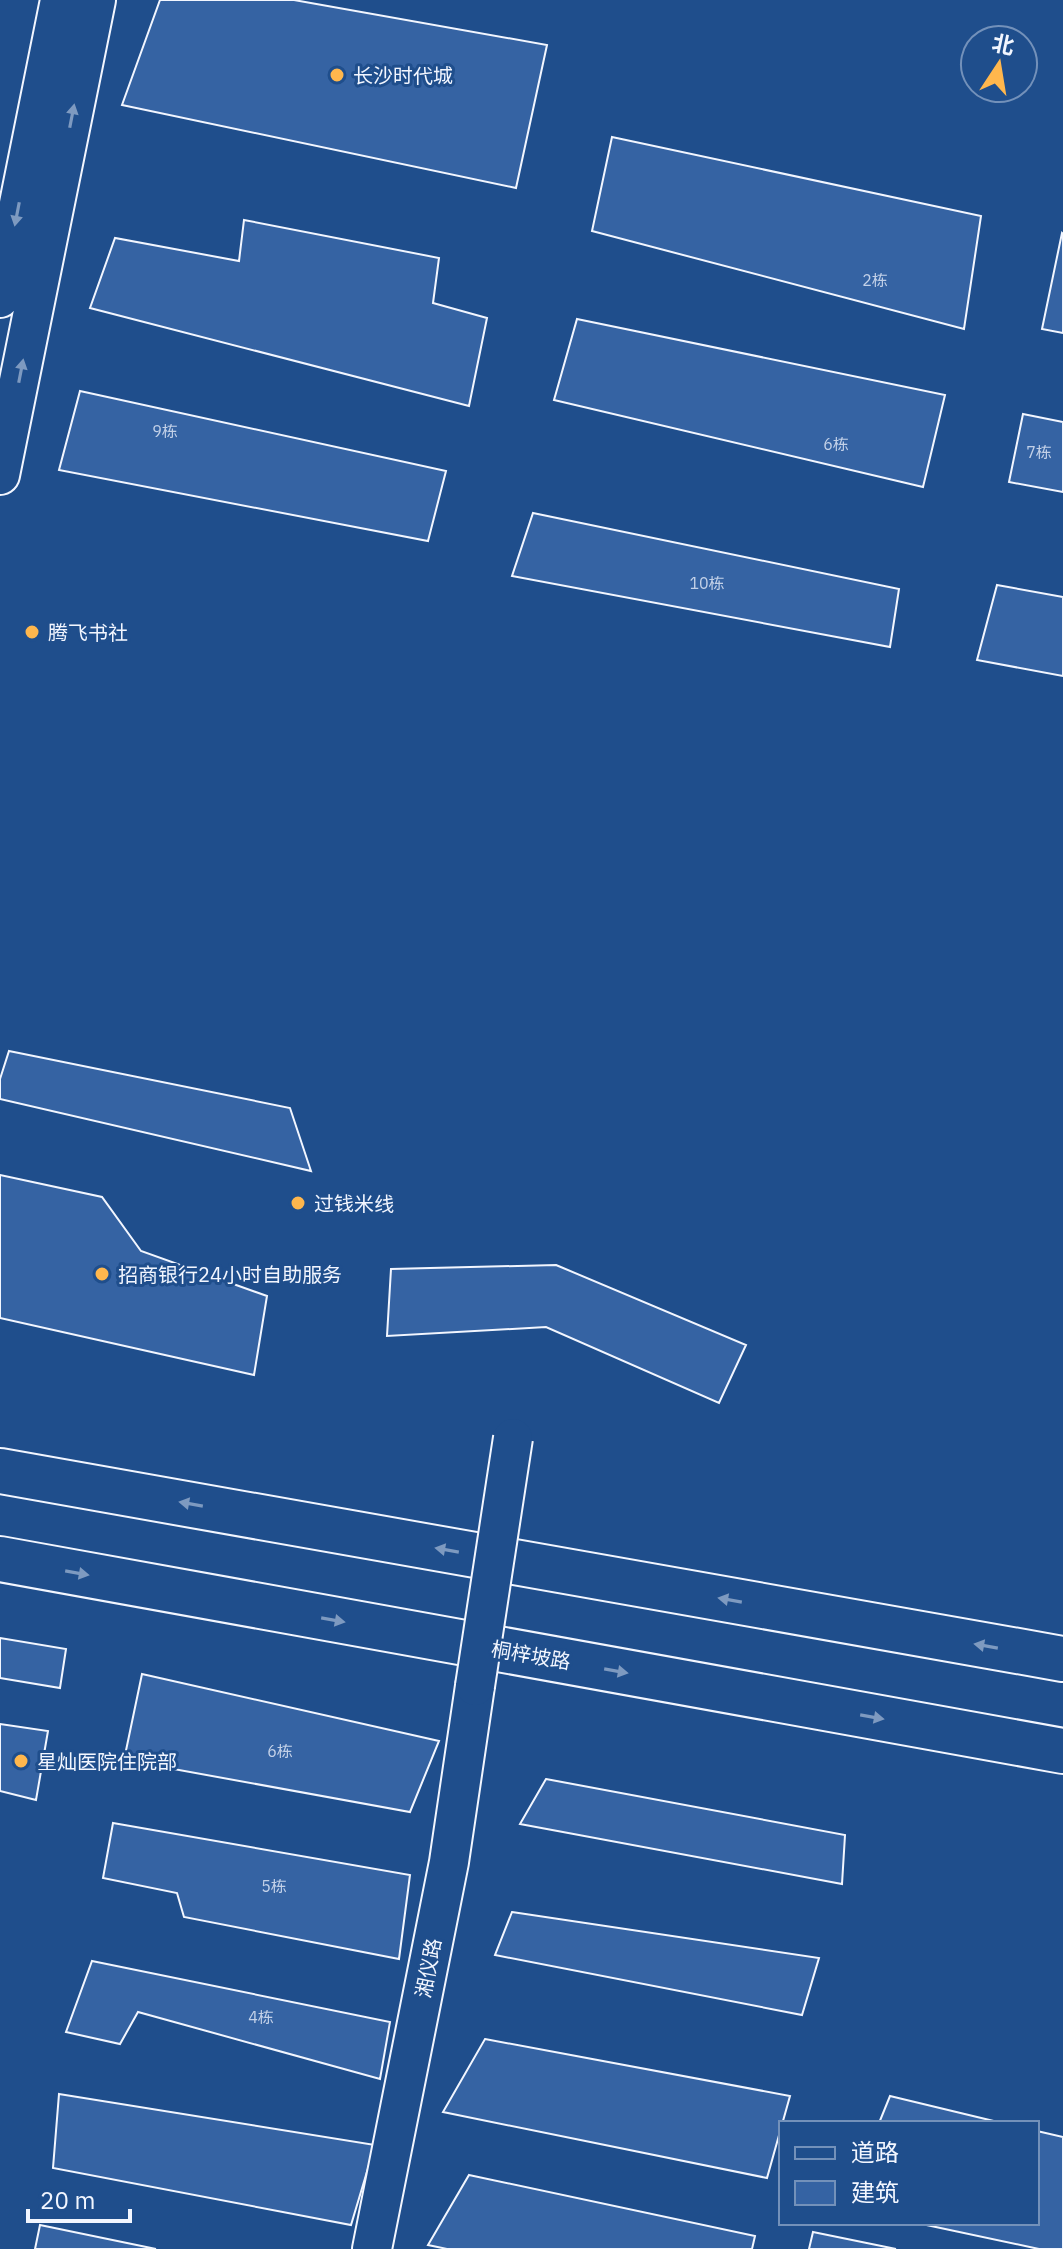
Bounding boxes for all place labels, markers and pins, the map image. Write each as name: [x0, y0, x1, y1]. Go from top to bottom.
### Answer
place label: 长沙时代城: [353, 62, 453, 89]
marker: 长沙时代城: [328, 66, 346, 84]
place label: 腾飞书社: [48, 619, 128, 646]
marker: 腾飞书社: [23, 623, 41, 641]
place label: 过钱米线: [314, 1190, 394, 1217]
marker: 过钱米线: [289, 1194, 307, 1212]
place label: 招商银行24小时自助服务: [118, 1261, 342, 1288]
marker: 招商银行24小时自助服务: [93, 1265, 111, 1283]
place label: 星灿医院住院部: [37, 1748, 177, 1775]
marker: 星灿医院住院部: [12, 1752, 30, 1770]

